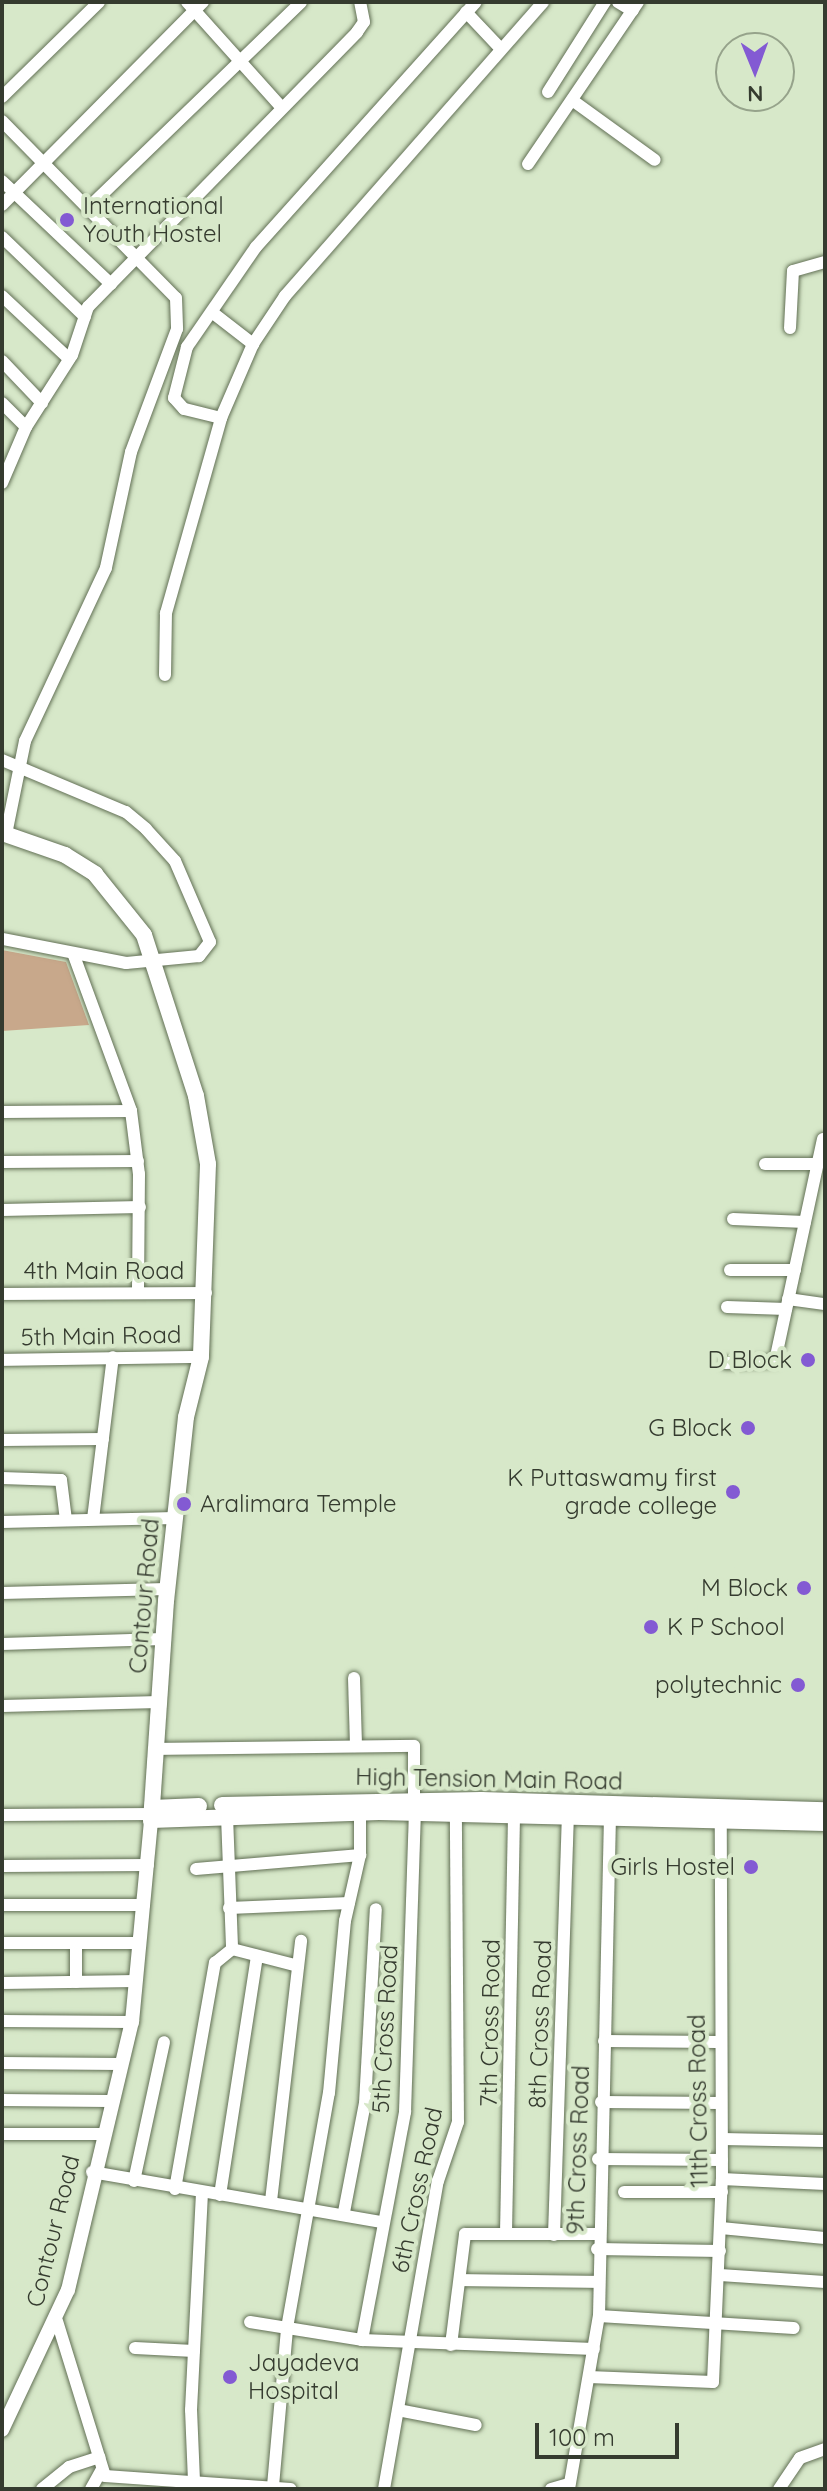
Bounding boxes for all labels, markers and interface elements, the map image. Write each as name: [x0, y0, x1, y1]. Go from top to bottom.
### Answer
north arrow: [715, 32, 795, 112]
text: N: [747, 80, 764, 108]
place label: International Youth Hostel: [83, 192, 224, 248]
marker: International Youth Hostel: [58, 211, 76, 229]
street label: 4th Main Road: [24, 1257, 184, 1285]
street label: 5th Main Road: [20, 1320, 182, 1352]
place label: D Block: [708, 1346, 792, 1374]
marker: D Block: [799, 1351, 817, 1369]
place label: G Block: [648, 1414, 732, 1442]
marker: G Block: [739, 1419, 757, 1437]
place label: K Puttaswamy first grade college: [507, 1464, 717, 1520]
marker: K Puttaswamy first grade college: [724, 1483, 742, 1501]
place label: Aralimara Temple: [200, 1490, 397, 1518]
marker: Aralimara Temple: [175, 1495, 193, 1513]
street label: Contour Road: [123, 1517, 165, 1675]
place label: M Block: [701, 1574, 788, 1602]
marker: M Block: [795, 1579, 813, 1597]
place label: K P School: [667, 1613, 785, 1641]
marker: K P School: [642, 1618, 660, 1636]
place label: polytechnic: [655, 1671, 782, 1699]
marker: polytechnic: [789, 1676, 807, 1694]
street label: High Tension Main Road: [355, 1762, 623, 1796]
place label: Girls Hostel: [610, 1853, 735, 1881]
marker: Girls Hostel: [742, 1858, 760, 1876]
street label: 7th Cross Road: [474, 1939, 506, 2107]
street label: 8th Cross Road: [523, 1939, 557, 2109]
street label: 5th Cross Road: [366, 1944, 404, 2114]
street label: 11th Cross Road: [682, 2014, 714, 2188]
street label: 9th Cross Road: [561, 2065, 595, 2235]
street label: 6th Cross Road: [385, 2104, 449, 2276]
street label: Contour Road: [20, 2152, 86, 2310]
place label: Jayadeva Hospital: [248, 2349, 360, 2405]
marker: Jayadeva Hospital: [219, 2366, 241, 2388]
scale bar: [539, 2407, 683, 2457]
text: 100 m: [549, 2422, 615, 2452]

